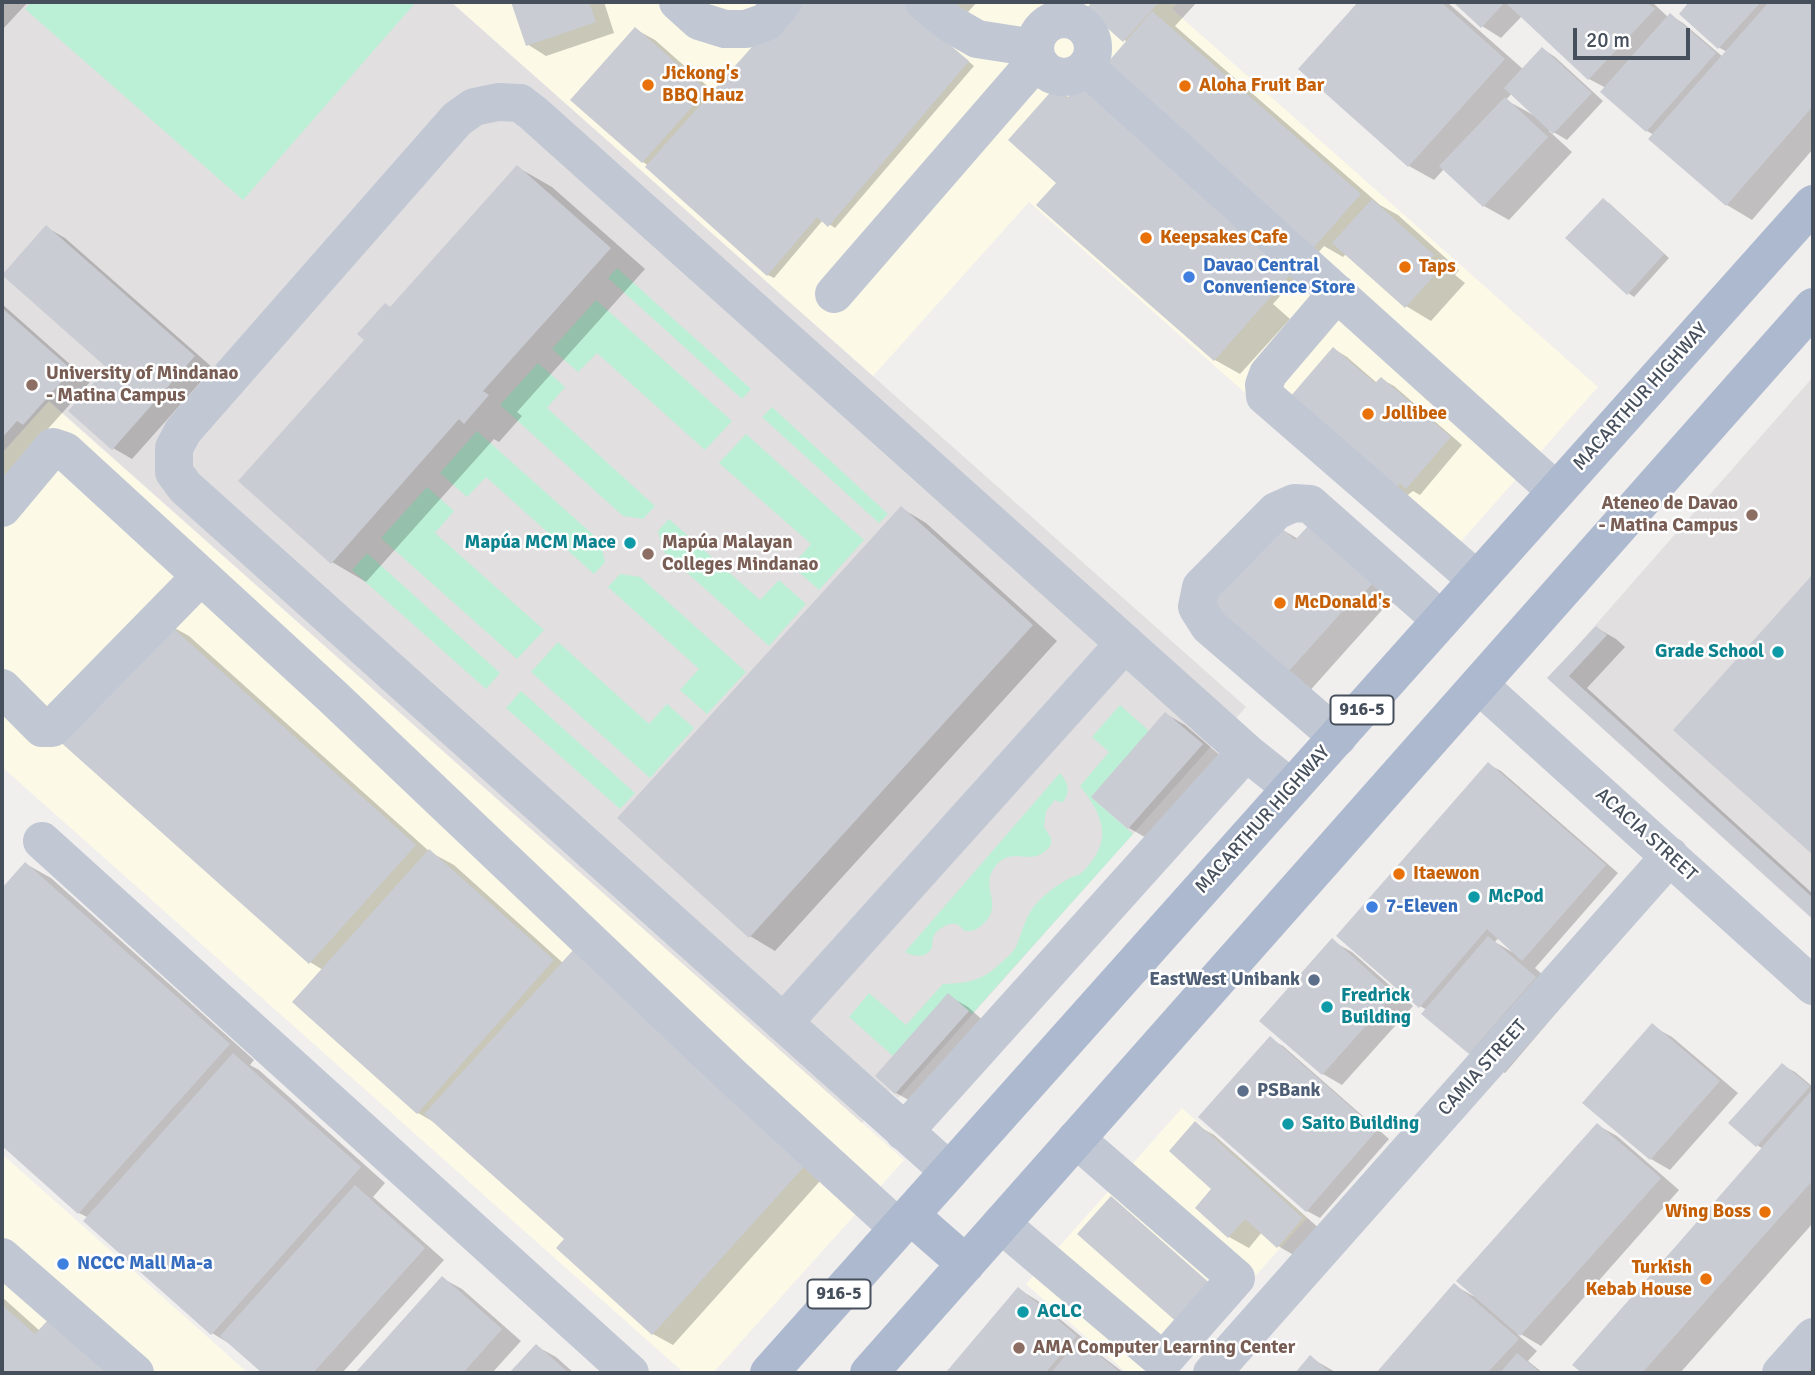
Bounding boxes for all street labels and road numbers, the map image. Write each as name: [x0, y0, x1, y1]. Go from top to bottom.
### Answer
street label: MACARTHUR HIGHWAY: [1569, 319, 1713, 475]
road number: 916-5: [1330, 696, 1394, 724]
street label: MACARTHUR HIGHWAY: [1191, 742, 1335, 898]
street label: ACACIA STREET: [1591, 783, 1701, 887]
street label: CAMIA STREET: [1434, 1015, 1532, 1121]
road number: 916-5: [808, 1280, 870, 1308]

